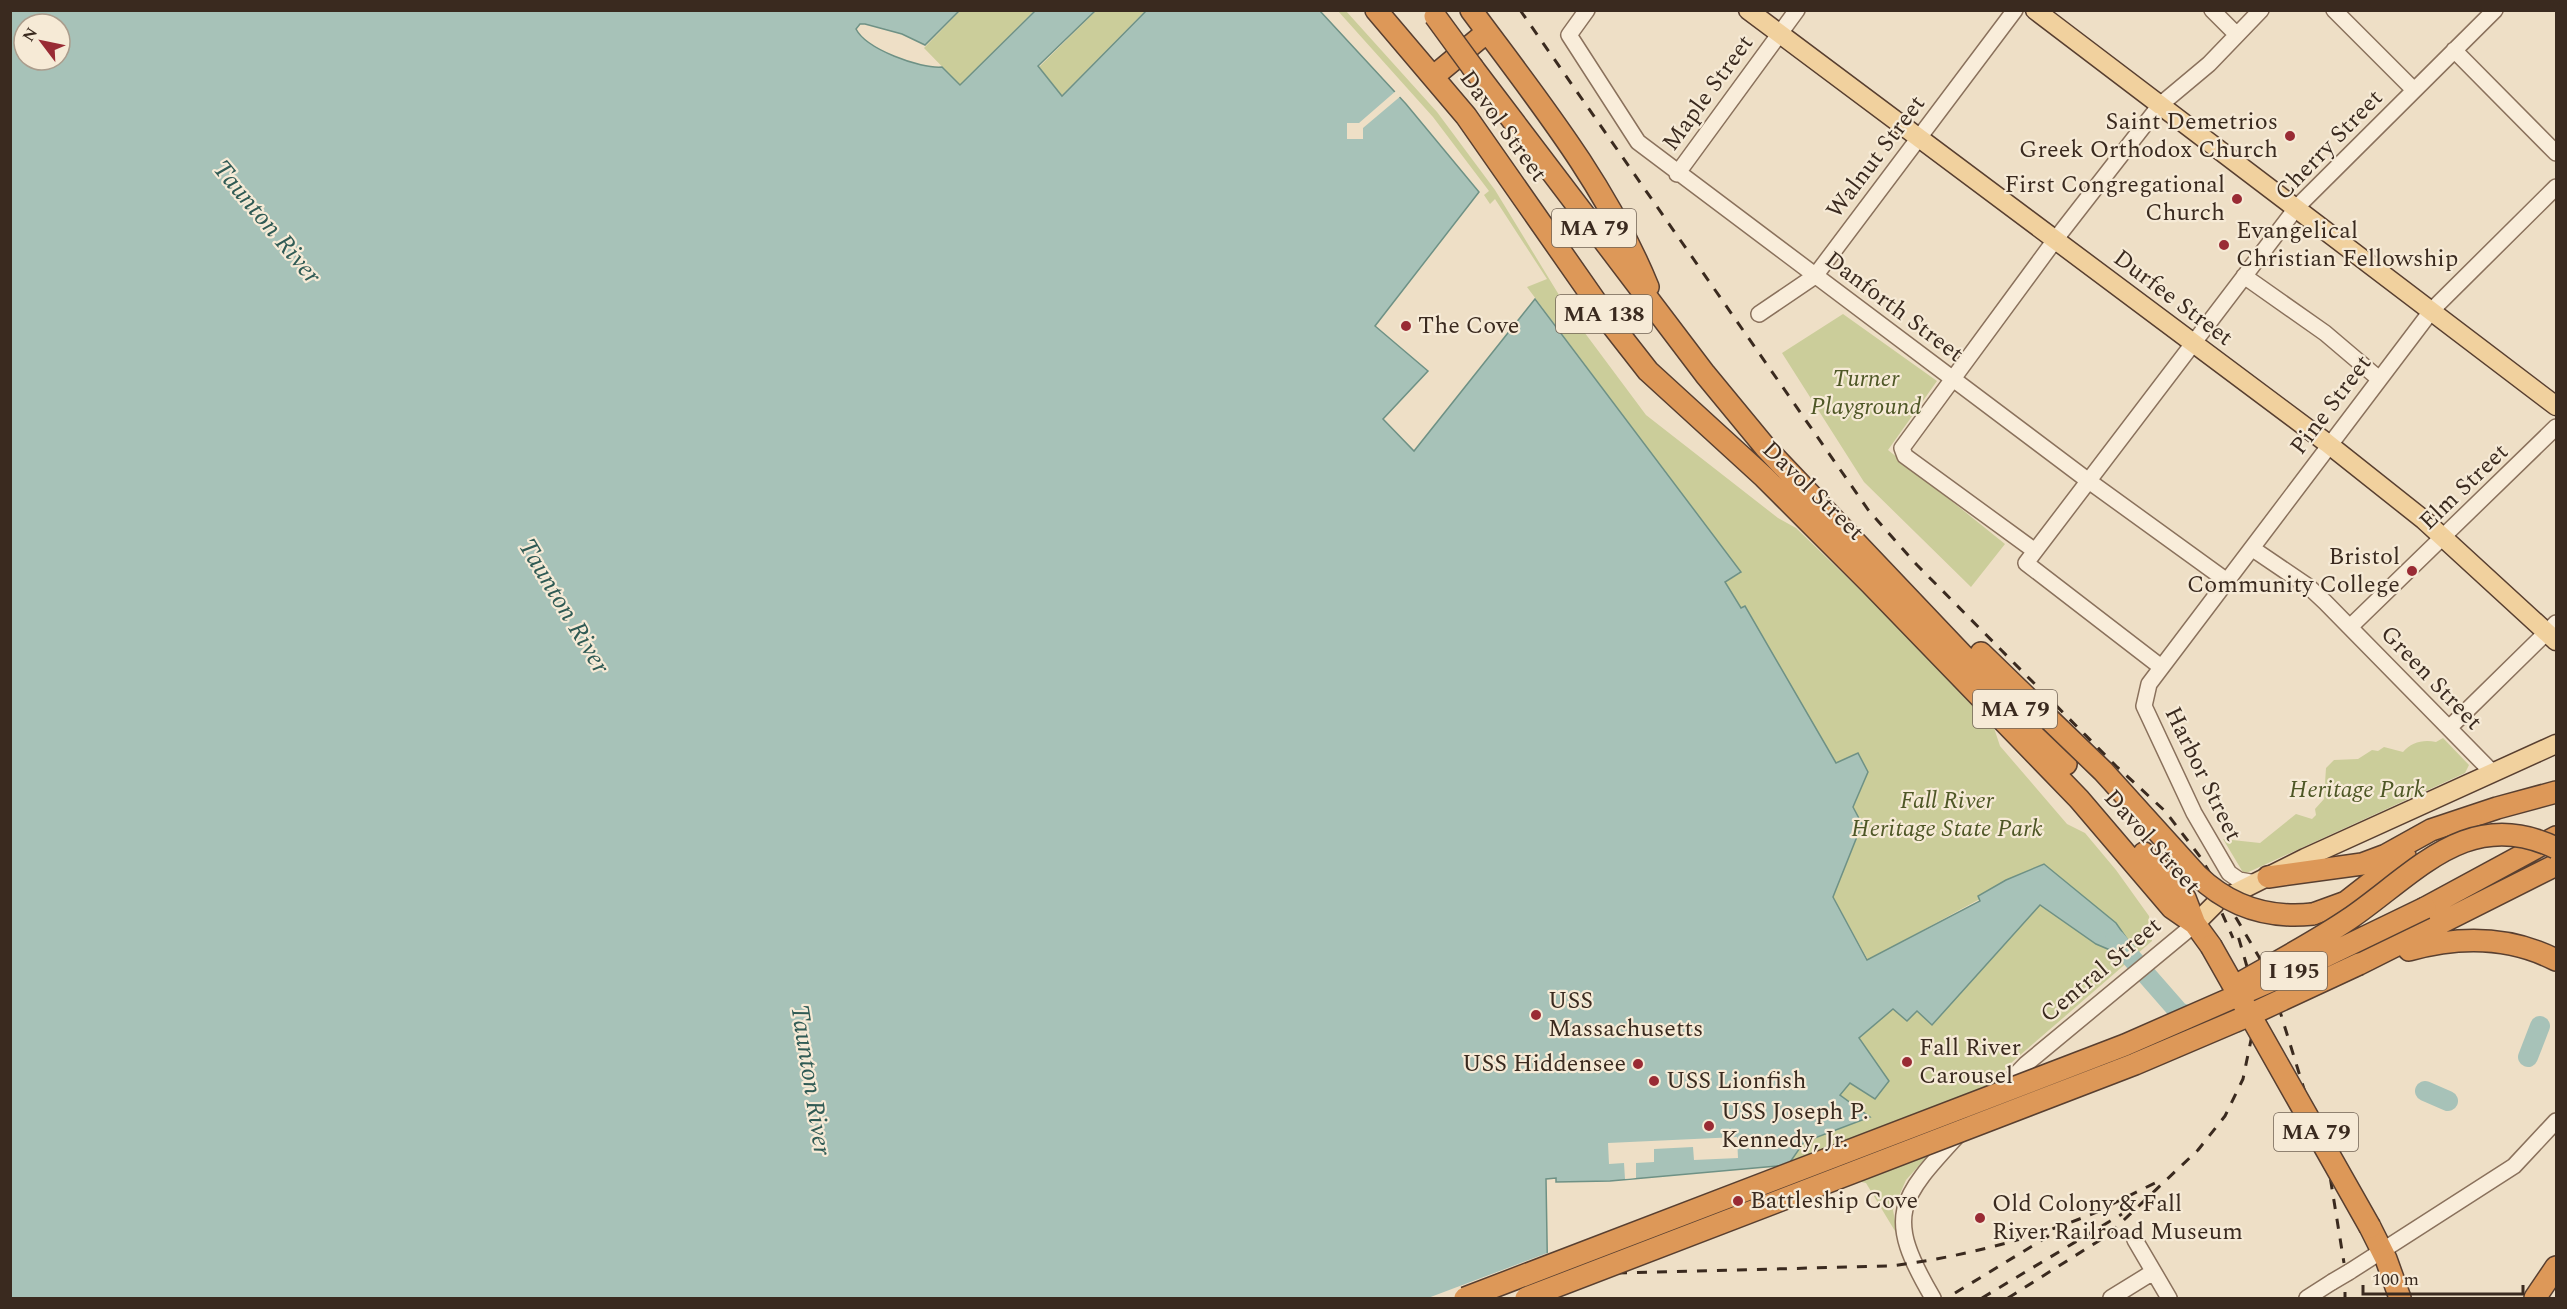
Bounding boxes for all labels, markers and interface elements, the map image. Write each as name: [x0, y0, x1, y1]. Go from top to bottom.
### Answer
north arrow: [12, 12, 72, 72]
text: N: [16, 23, 44, 46]
street label: Maple Street: [1653, 27, 1763, 159]
street label: Davol Street: [1450, 62, 1556, 190]
street label: Cherry Street: [2267, 81, 2391, 209]
street label: Walnut Street: [1817, 88, 1935, 226]
place label: Saint Demetrios Greek Orthodox Church: [2019, 104, 2278, 168]
marker: Saint Demetrios Greek Orthodox Church: [2283, 129, 2297, 143]
water label: Taunton River: [203, 151, 332, 294]
place label: First Congregational Church: [2005, 167, 2225, 231]
marker: First Congregational Church: [2230, 192, 2244, 206]
road number: MA 79: [1552, 209, 1636, 247]
place label: Evangelical Christian Fellowship: [2236, 213, 2458, 277]
marker: Evangelical Christian Fellowship: [2217, 238, 2231, 252]
street label: Durfee Street: [2105, 241, 2241, 355]
street label: Danforth Street: [1817, 243, 1971, 371]
road number: MA 138: [1556, 295, 1652, 333]
place label: The Cove: [1418, 308, 1519, 344]
marker: The Cove: [1399, 319, 1413, 333]
street label: Pine Street: [2281, 347, 2381, 463]
park label: Turner Playground: [1810, 361, 1922, 425]
street label: Davol Street: [1753, 433, 1873, 549]
street label: Elm Street: [2411, 435, 2517, 539]
water label: Taunton River: [508, 530, 621, 682]
place label: Bristol Community College: [2187, 539, 2400, 603]
marker: Bristol Community College: [2405, 564, 2419, 578]
street label: Green Street: [2371, 617, 2491, 739]
road number: MA 79: [1973, 690, 2057, 728]
street label: Harbor Street: [2155, 701, 2251, 847]
park label: Heritage Park: [2289, 772, 2425, 808]
street label: Davol Street: [2095, 781, 2209, 903]
park label: Fall River Heritage State Park: [1851, 783, 2043, 847]
street label: Central Street: [2032, 908, 2170, 1032]
road number: I 195: [2261, 952, 2327, 990]
place label: USS Massachusetts: [1548, 983, 1703, 1047]
water label: Taunton River: [779, 1002, 843, 1159]
marker: USS Massachusetts: [1529, 1008, 1543, 1022]
place label: Fall River Carousel: [1919, 1030, 2021, 1094]
place label: USS Hiddensee: [1462, 1046, 1626, 1082]
marker: Fall River Carousel: [1900, 1055, 1914, 1069]
marker: USS Hiddensee: [1631, 1057, 1645, 1071]
place label: USS Lionfish: [1666, 1063, 1806, 1099]
marker: USS Lionfish: [1647, 1074, 1661, 1088]
place label: USS Joseph P. Kennedy, Jr.: [1721, 1094, 1869, 1158]
road number: MA 79: [2274, 1113, 2358, 1151]
marker: USS Joseph P. Kennedy, Jr.: [1702, 1119, 1716, 1133]
place label: Battleship Cove: [1750, 1183, 1918, 1219]
place label: Old Colony & Fall River Railroad Museum: [1992, 1186, 2243, 1250]
marker: Battleship Cove: [1731, 1194, 1745, 1208]
marker: Old Colony & Fall River Railroad Museum: [1973, 1211, 1987, 1225]
scale bar: [2363, 1258, 2524, 1296]
text: 100 m: [2372, 1266, 2419, 1293]

